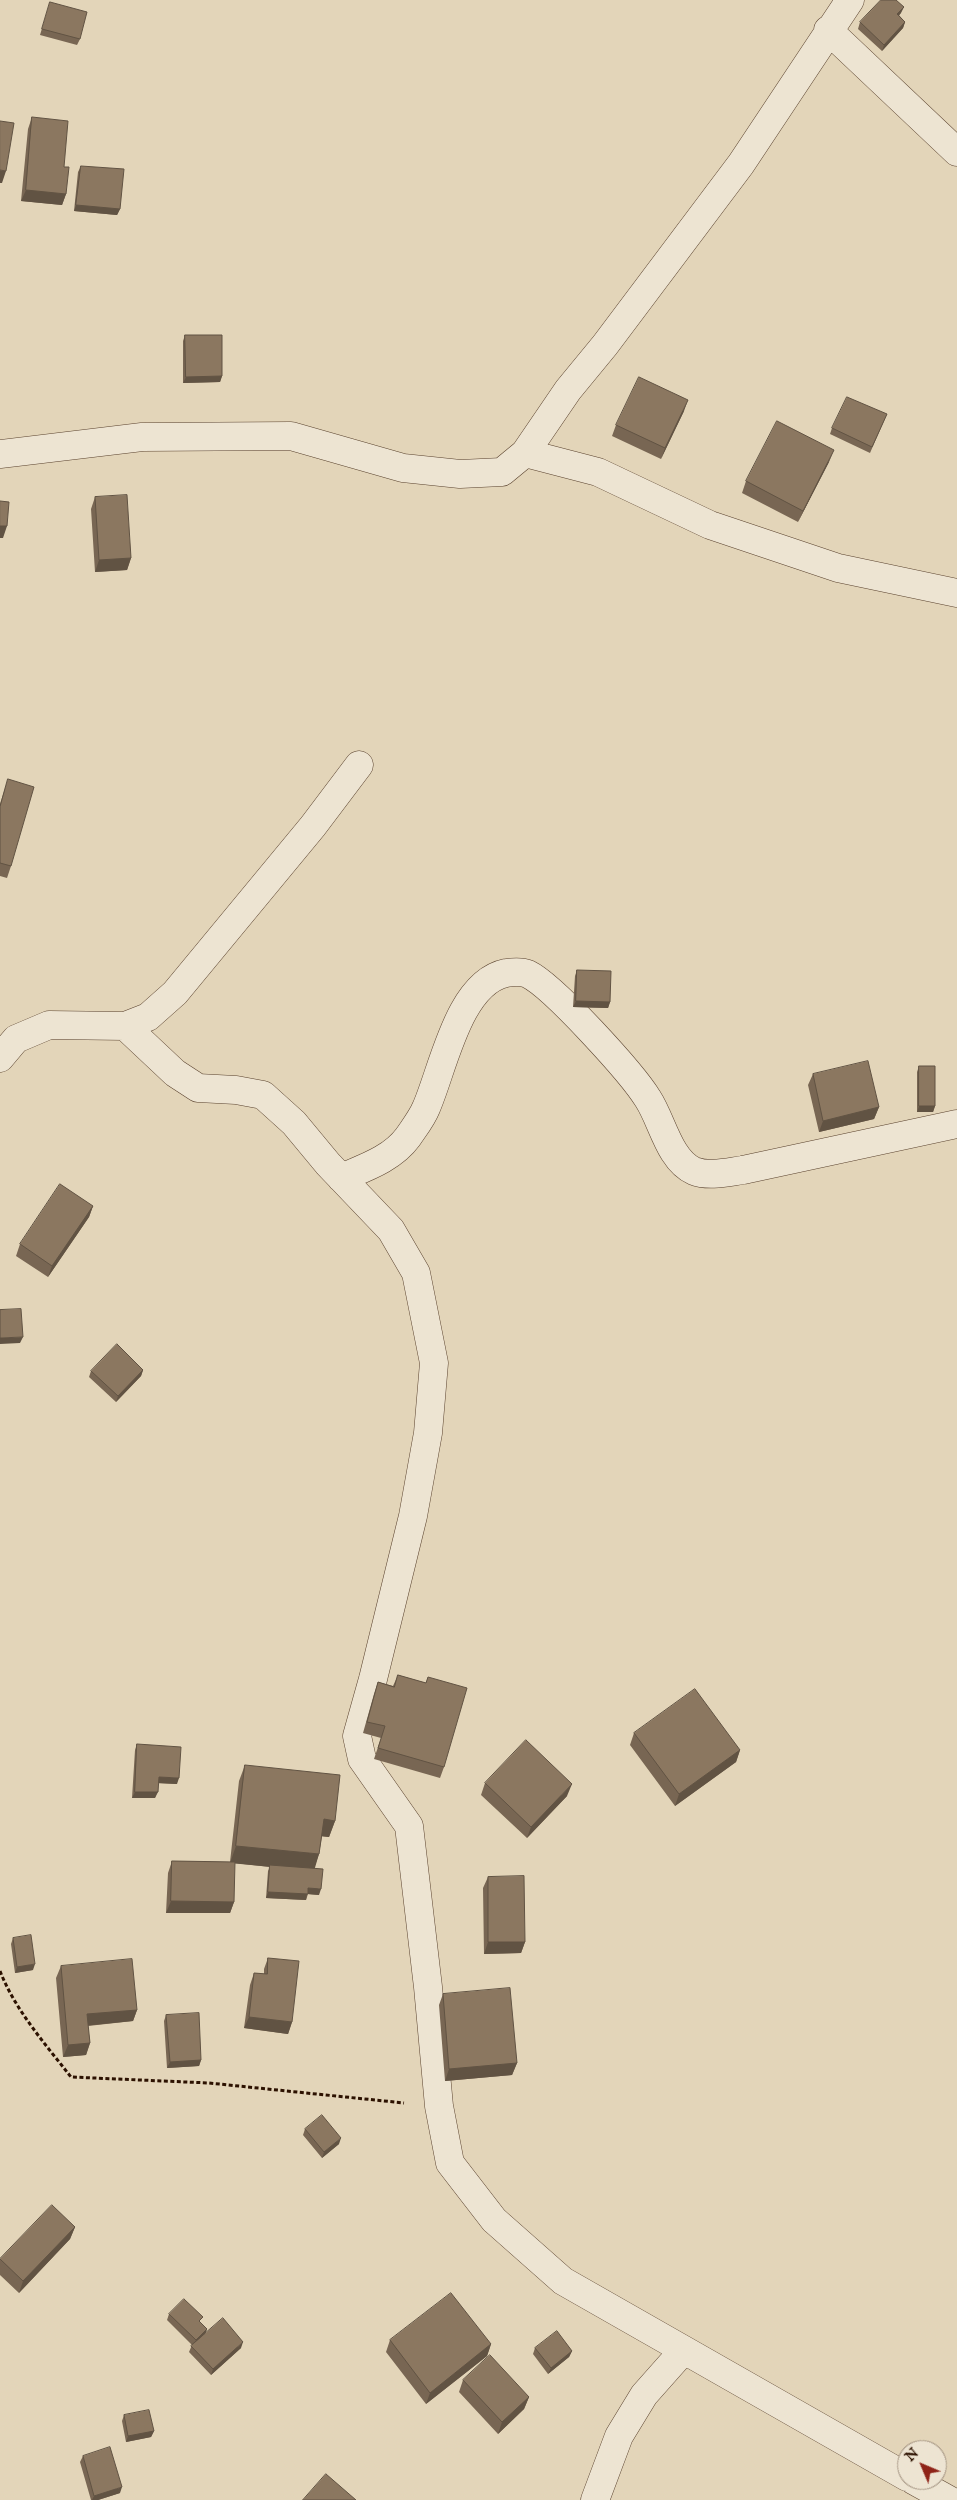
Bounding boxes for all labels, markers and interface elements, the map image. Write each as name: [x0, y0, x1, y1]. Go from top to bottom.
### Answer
north arrow: [897, 2440, 947, 2490]
text: N: [901, 2444, 923, 2466]

